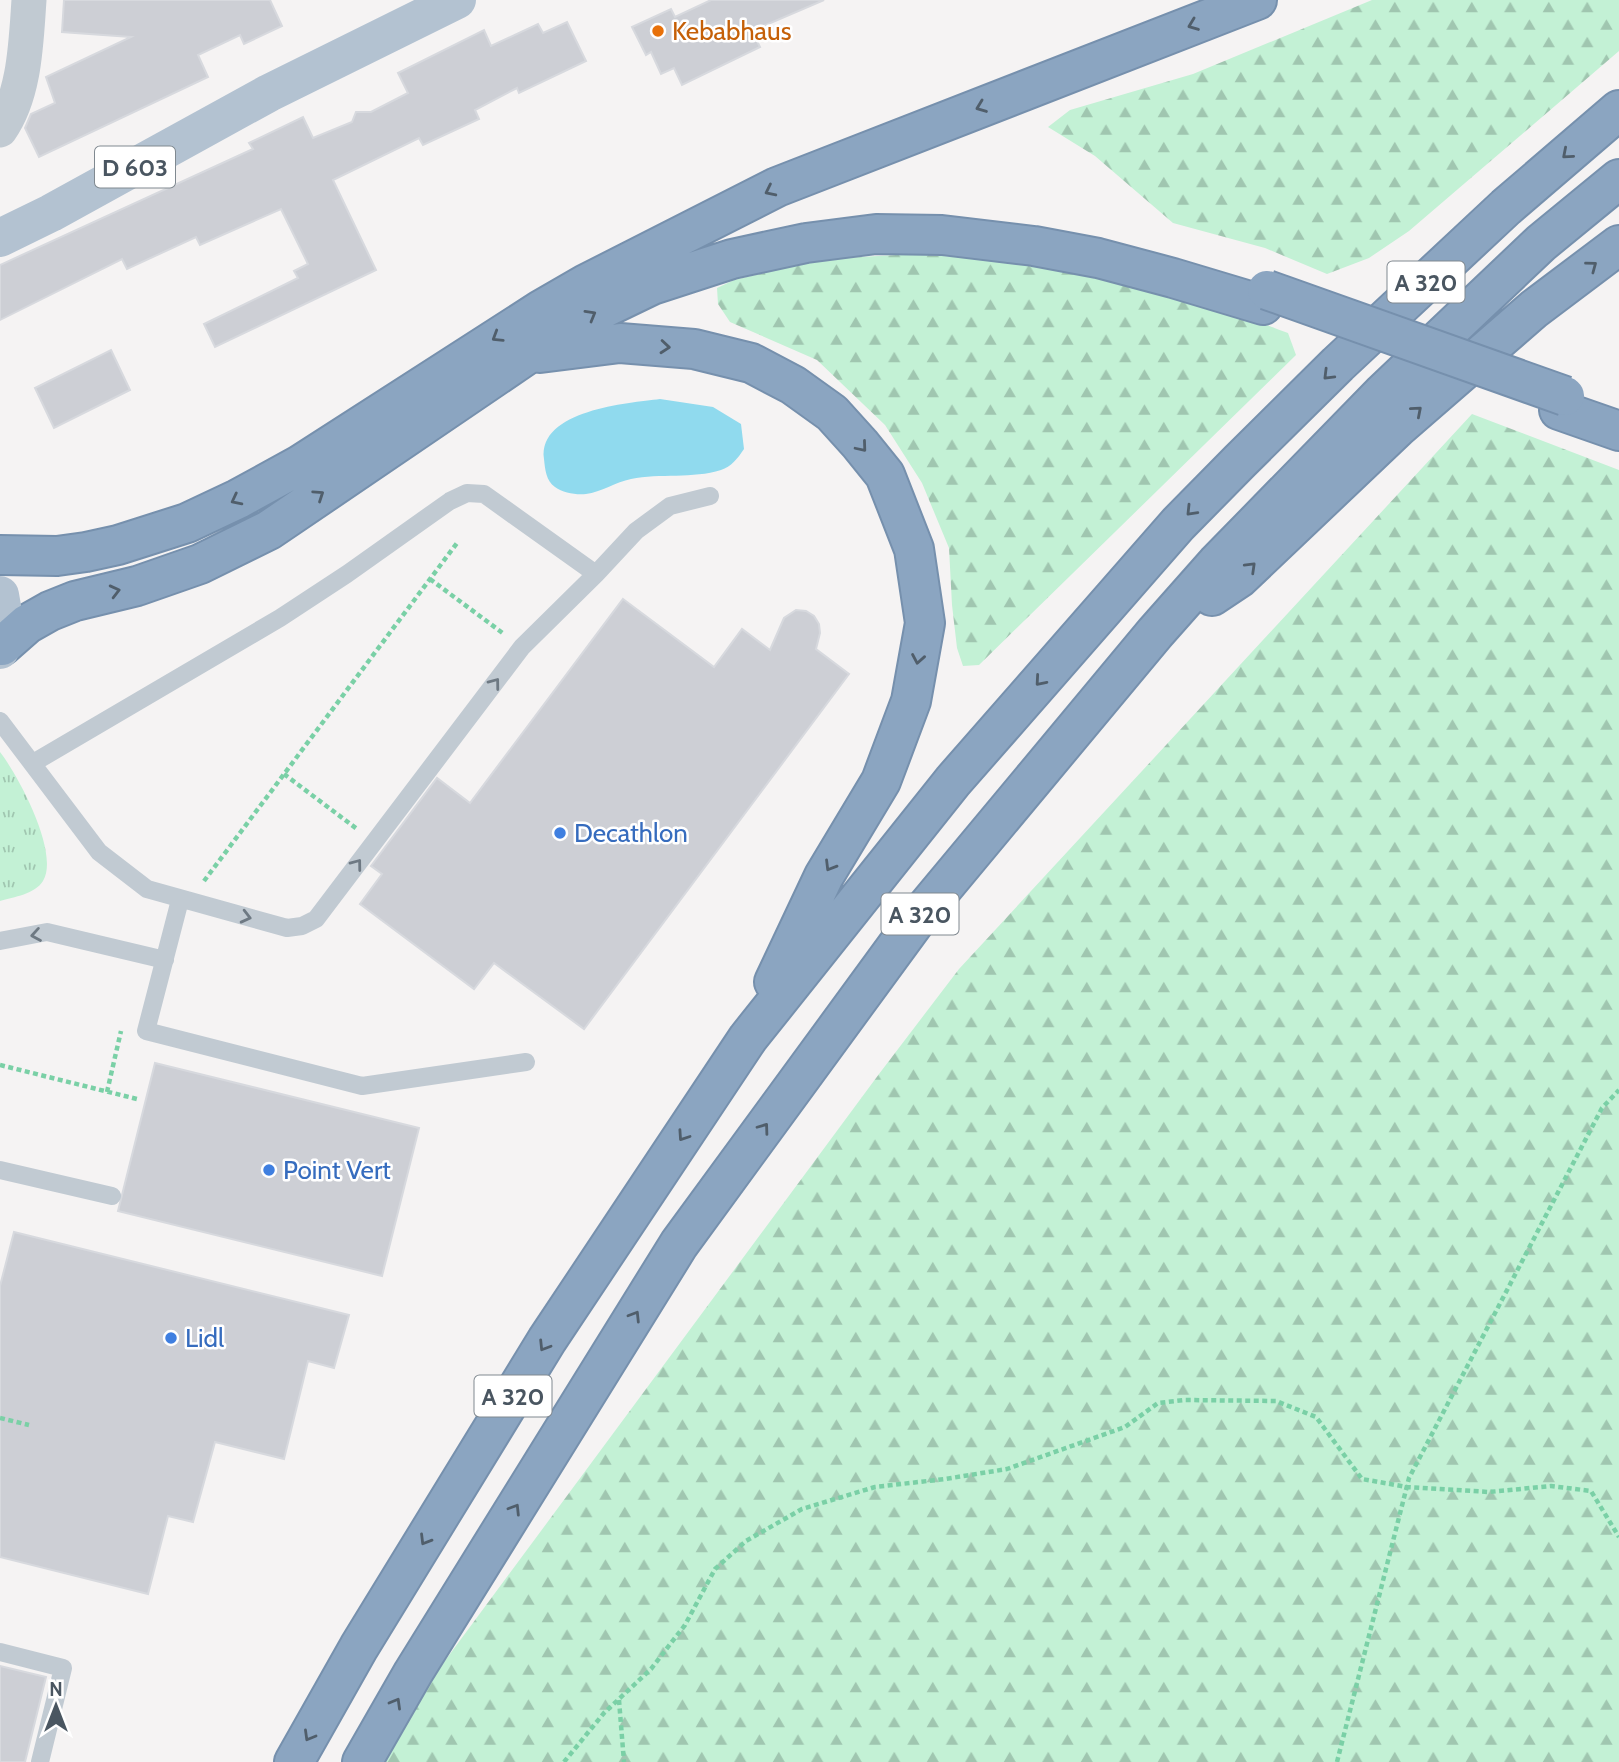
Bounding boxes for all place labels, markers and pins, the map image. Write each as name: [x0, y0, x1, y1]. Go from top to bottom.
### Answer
place label: Kebabhaus: [672, 15, 792, 47]
marker: Kebabhaus: [650, 23, 666, 39]
place label: Decathlon: [574, 817, 688, 849]
marker: Decathlon: [552, 825, 568, 841]
place label: Point Vert: [283, 1154, 391, 1186]
marker: Point Vert: [261, 1162, 277, 1178]
place label: Lidl: [185, 1322, 224, 1354]
marker: Lidl: [163, 1330, 179, 1346]

